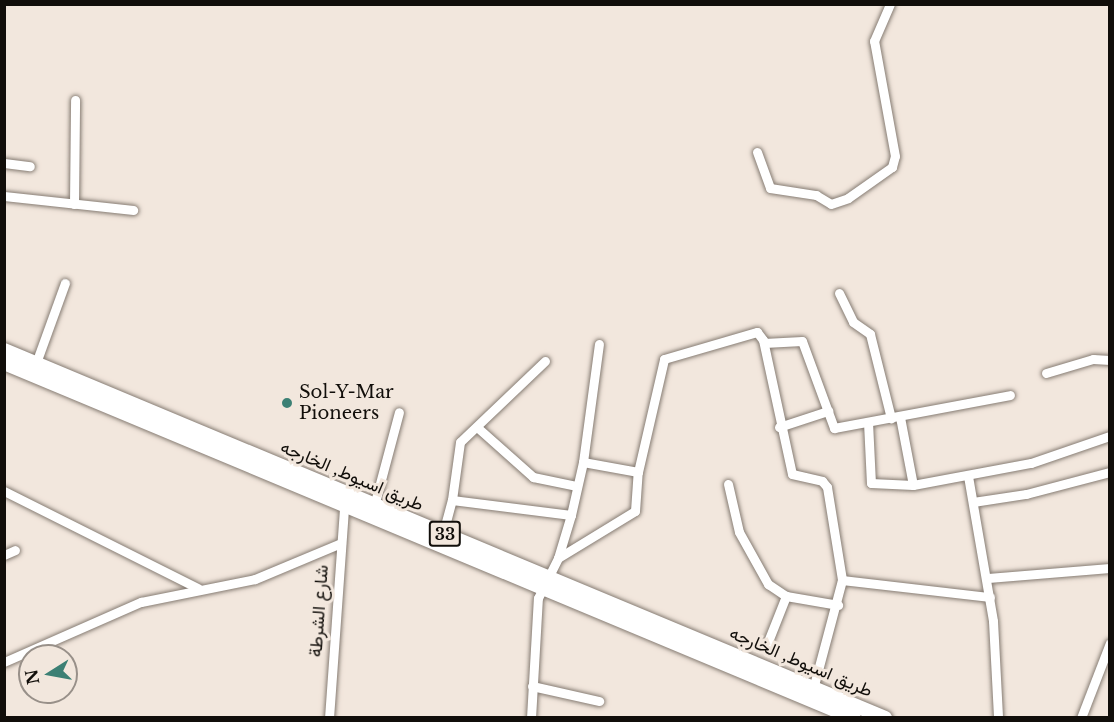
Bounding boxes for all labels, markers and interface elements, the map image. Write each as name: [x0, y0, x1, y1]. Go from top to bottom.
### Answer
place label: Sol-Y-Mar Pioneers: [299, 382, 394, 424]
marker: Sol-Y-Mar Pioneers: [280, 396, 294, 410]
street label: طريق اسيوط, الخارجه: [277, 436, 427, 516]
road number: 33: [428, 521, 462, 547]
street label: شارع الشرطة: [305, 564, 333, 658]
street label: طريق اسيوط, الخارجه: [726, 622, 876, 702]
north arrow: [18, 644, 78, 704]
text: N: [21, 668, 44, 686]

